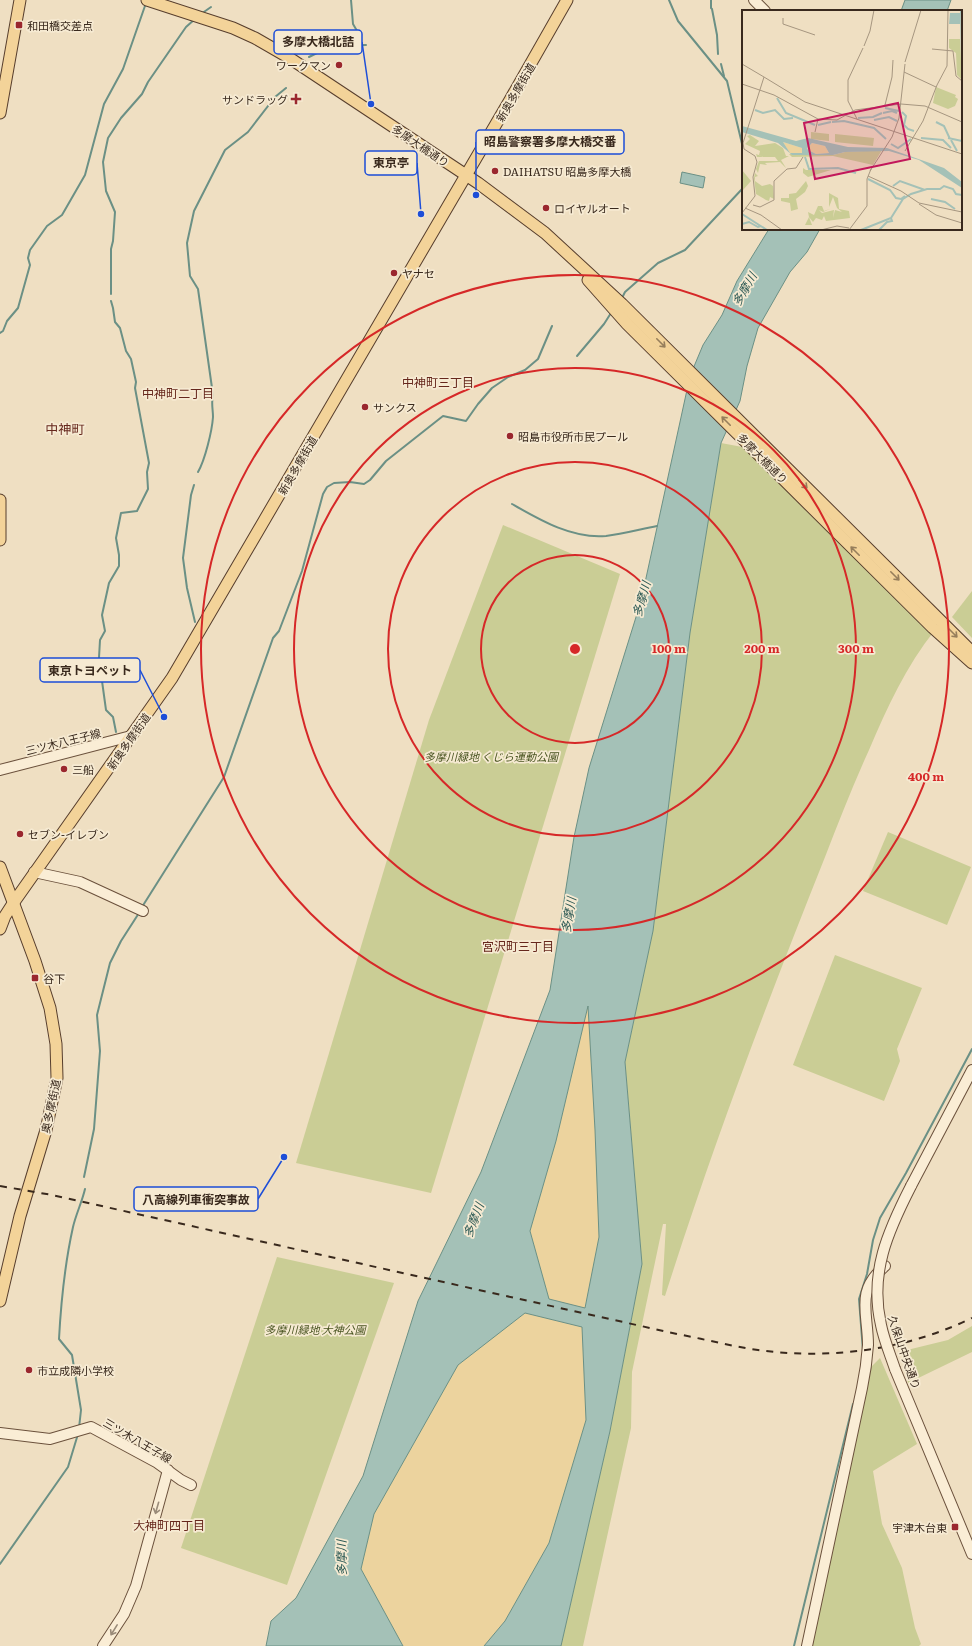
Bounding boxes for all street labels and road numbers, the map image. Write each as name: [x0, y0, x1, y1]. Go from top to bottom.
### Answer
street label: 新奥多摩街道: [492, 59, 538, 125]
street label: 多摩大橋通り: [389, 120, 453, 170]
street label: 多摩大橋通り: [734, 429, 792, 487]
street label: 新奥多摩街道: [274, 432, 320, 498]
street label: 新奥多摩街道: [103, 709, 153, 773]
street label: 三ツ木八王子線: [24, 724, 102, 758]
street label: 奥多摩街道: [36, 1077, 64, 1135]
street label: 久保山中央通り: [885, 1313, 925, 1391]
street label: 三ツ木八王子線: [101, 1414, 175, 1466]

